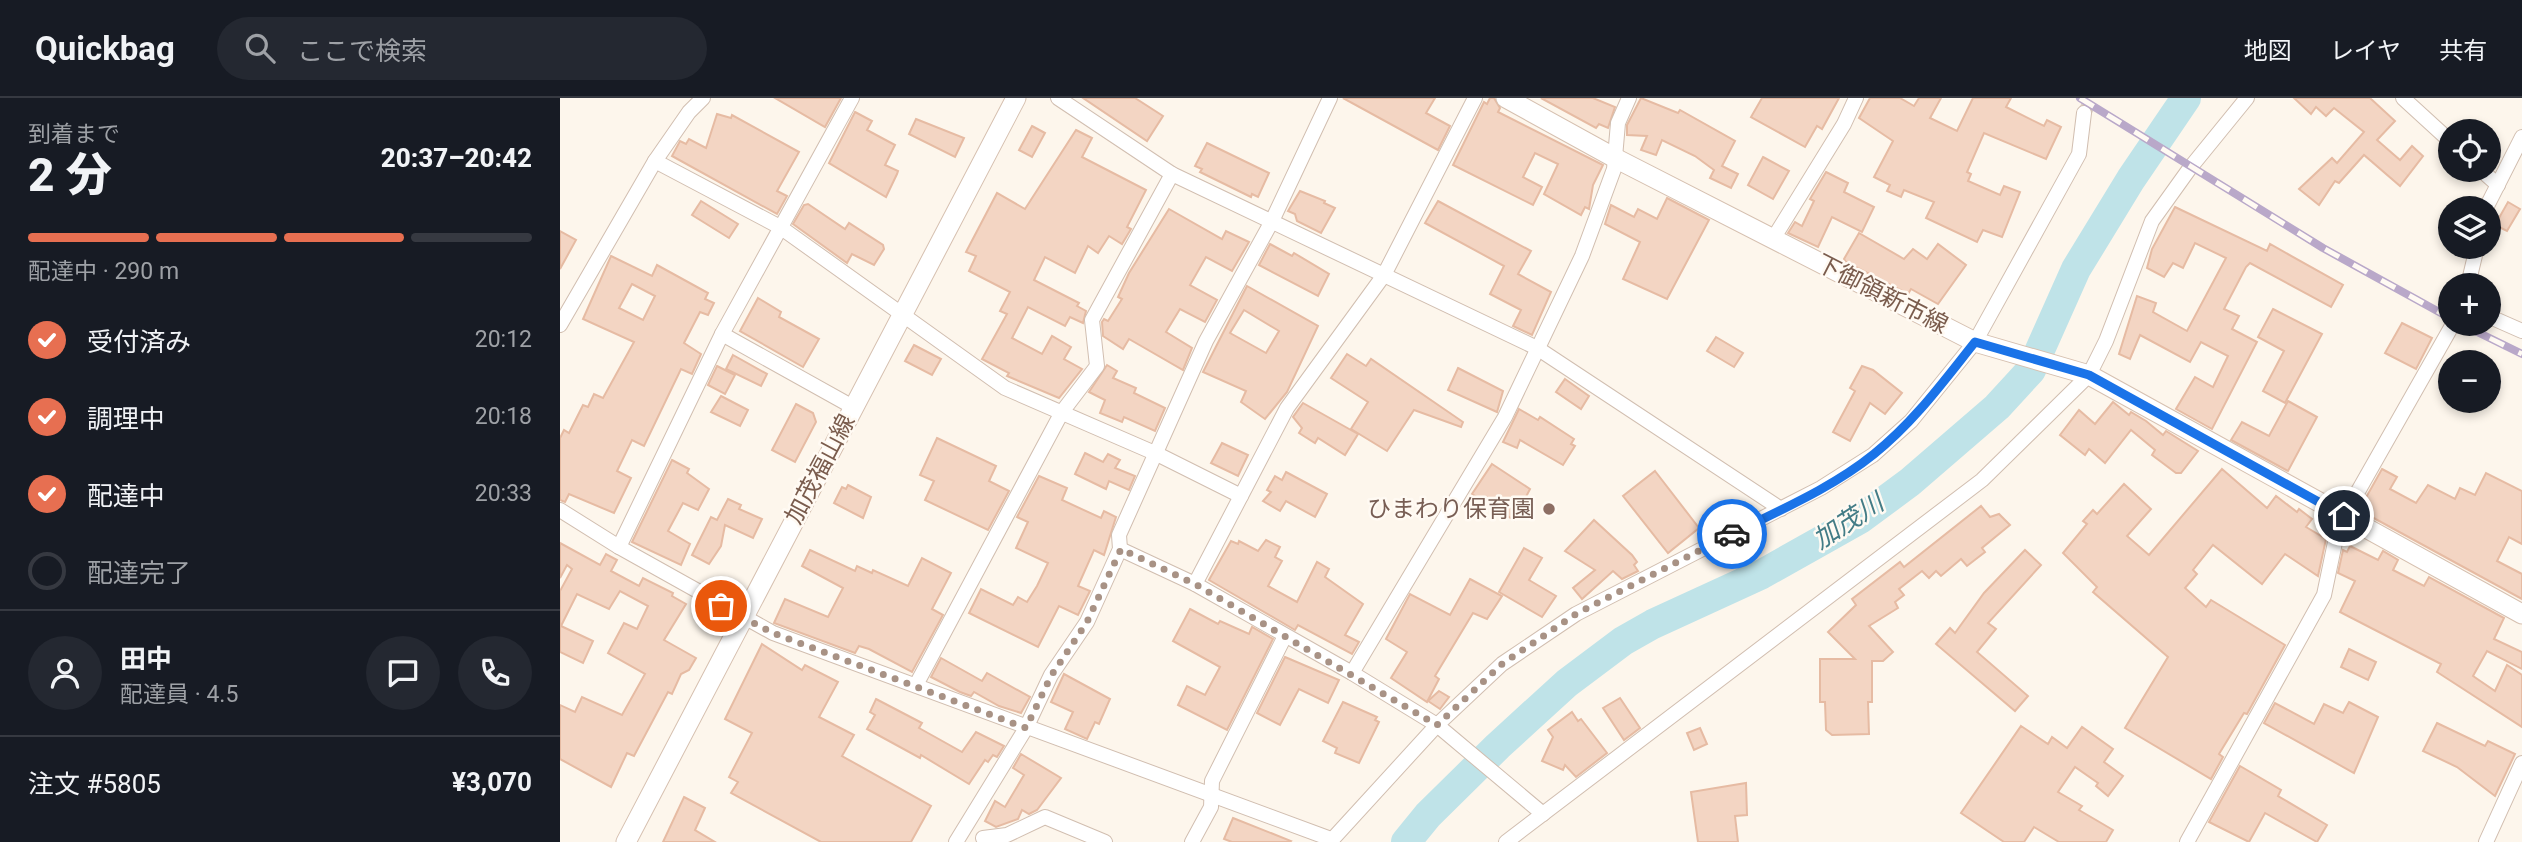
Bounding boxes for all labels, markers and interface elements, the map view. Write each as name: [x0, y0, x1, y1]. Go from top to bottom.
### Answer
search box: [217, 17, 707, 80]
text: Quickbag: [35, 29, 175, 68]
icon: search: [241, 29, 279, 67]
text: ここで検索: [297, 36, 427, 66]
text: 地図: [2244, 37, 2292, 65]
text: レイヤ: [2330, 37, 2401, 65]
text: 共有: [2439, 37, 2487, 65]
map controls: [2438, 119, 2501, 413]
button: locate: [2438, 119, 2501, 182]
text: 到着まで: [28, 121, 120, 148]
text: 20:37–20:42: [381, 143, 532, 173]
text: 2 分: [28, 148, 112, 202]
button: layers: [2438, 196, 2501, 259]
street label: 下御領新市線: [1811, 249, 1953, 339]
text: 配達中 · 290 m: [28, 258, 179, 285]
button: +: [2438, 273, 2501, 336]
icon: check: [28, 321, 66, 359]
text: 20:12: [475, 326, 532, 353]
text: 受付済み: [87, 327, 191, 357]
button: −: [2438, 350, 2501, 413]
icon: check: [28, 398, 66, 436]
text: 20:18: [475, 403, 532, 430]
text: 調理中: [87, 404, 165, 434]
street label: 加茂福山線: [779, 409, 861, 529]
icon: check: [28, 475, 66, 513]
text: 20:33: [475, 480, 532, 507]
text: 配達中: [87, 481, 165, 511]
water label: 加茂川: [1807, 486, 1891, 555]
pin: [2314, 486, 2374, 546]
place label: ひまわり保育園: [1367, 495, 1535, 523]
icon: home: [2325, 497, 2363, 535]
courier: [1697, 499, 1767, 569]
marker: ひまわり保育園: [1541, 501, 1557, 517]
icon: car: [1713, 515, 1751, 553]
text: 配達完了: [87, 558, 191, 588]
pin: [691, 576, 751, 636]
icon: bag: [702, 587, 740, 625]
button: person: [28, 636, 102, 710]
button: chat: [366, 636, 440, 710]
button: phone: [458, 636, 532, 710]
text: 田中: [120, 644, 172, 674]
text: 配達員 · 4.5: [120, 681, 238, 708]
text: ¥3,070: [452, 767, 532, 797]
text: 注文 #5805: [28, 769, 161, 799]

